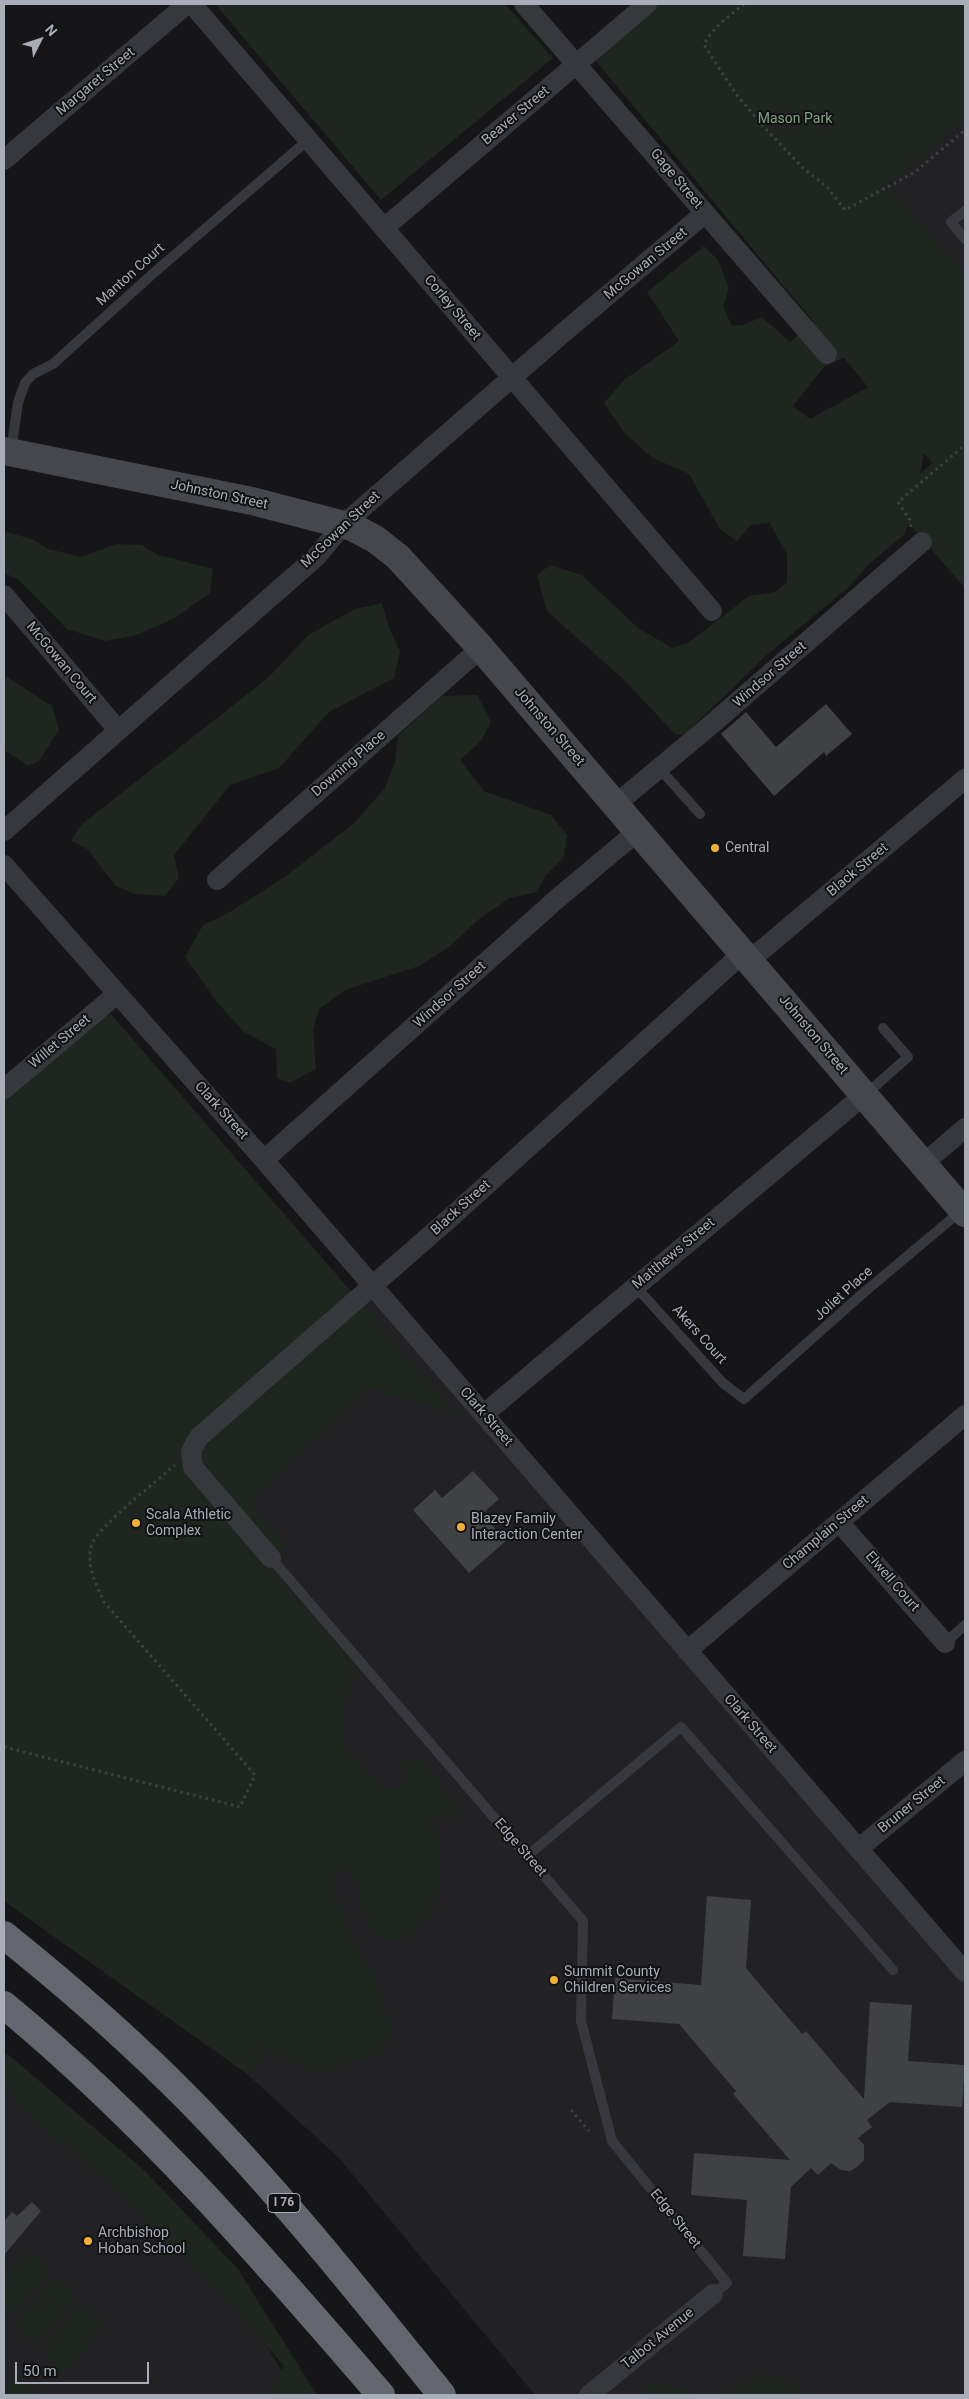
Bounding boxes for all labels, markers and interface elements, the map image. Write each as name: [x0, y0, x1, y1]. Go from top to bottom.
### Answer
north arrow: [15, 15, 65, 65]
text: N: [42, 21, 61, 39]
street label: Margaret Street: [53, 44, 139, 120]
street label: Beaver Street: [479, 83, 553, 149]
park label: Mason Park: [758, 111, 832, 127]
street label: Gage Street: [646, 146, 706, 212]
street label: McGowan Street: [601, 224, 691, 304]
street label: Manton Court: [94, 240, 168, 310]
street label: Corley Street: [420, 272, 484, 344]
street label: Johnston Street: [169, 476, 269, 514]
street label: McGowan Street: [298, 488, 384, 572]
street label: McGowan Court: [22, 619, 100, 707]
street label: Windsor Street: [730, 639, 810, 711]
street label: Johnston Street: [510, 684, 588, 770]
street label: Downing Place: [309, 727, 389, 801]
place label: Central: [725, 840, 769, 856]
street label: Black Street: [824, 840, 892, 900]
marker: Central: [709, 842, 721, 854]
street label: Windsor Street: [410, 958, 490, 1032]
street label: Johnston Street: [775, 992, 851, 1078]
street label: Willet Street: [26, 1011, 94, 1073]
street label: Clark Street: [191, 1078, 251, 1144]
street label: Black Street: [428, 1177, 494, 1239]
street label: Matthews Street: [629, 1215, 719, 1293]
street label: Joliet Place: [811, 1263, 877, 1325]
street label: Akers Court: [668, 1302, 730, 1368]
street label: Clark Street: [456, 1384, 516, 1450]
street label: Champlain Street: [780, 1492, 872, 1574]
place label: Scala Athletic Complex: [146, 1507, 231, 1540]
place label: Blazey Family Interaction Center: [471, 1511, 582, 1544]
marker: Scala Athletic Complex: [130, 1517, 142, 1529]
marker: Blazey Family Interaction Center: [455, 1521, 467, 1533]
street label: Elwell Court: [861, 1549, 923, 1615]
street label: Clark Street: [720, 1691, 780, 1757]
street label: Bruner Street: [875, 1773, 949, 1837]
street label: Edge Street: [490, 1816, 550, 1880]
place label: Summit County Children Services: [564, 1964, 672, 1996]
marker: Summit County Children Services: [548, 1974, 560, 1986]
street label: Edge Street: [646, 2186, 704, 2252]
road number: I 76: [268, 2194, 300, 2212]
place label: Archbishop Hoban School: [98, 2225, 185, 2258]
marker: Archbishop Hoban School: [82, 2235, 94, 2247]
street label: Talbot Avenue: [618, 2305, 698, 2373]
scale bar: [18, 2352, 151, 2384]
text: 50 m: [23, 2362, 57, 2380]

